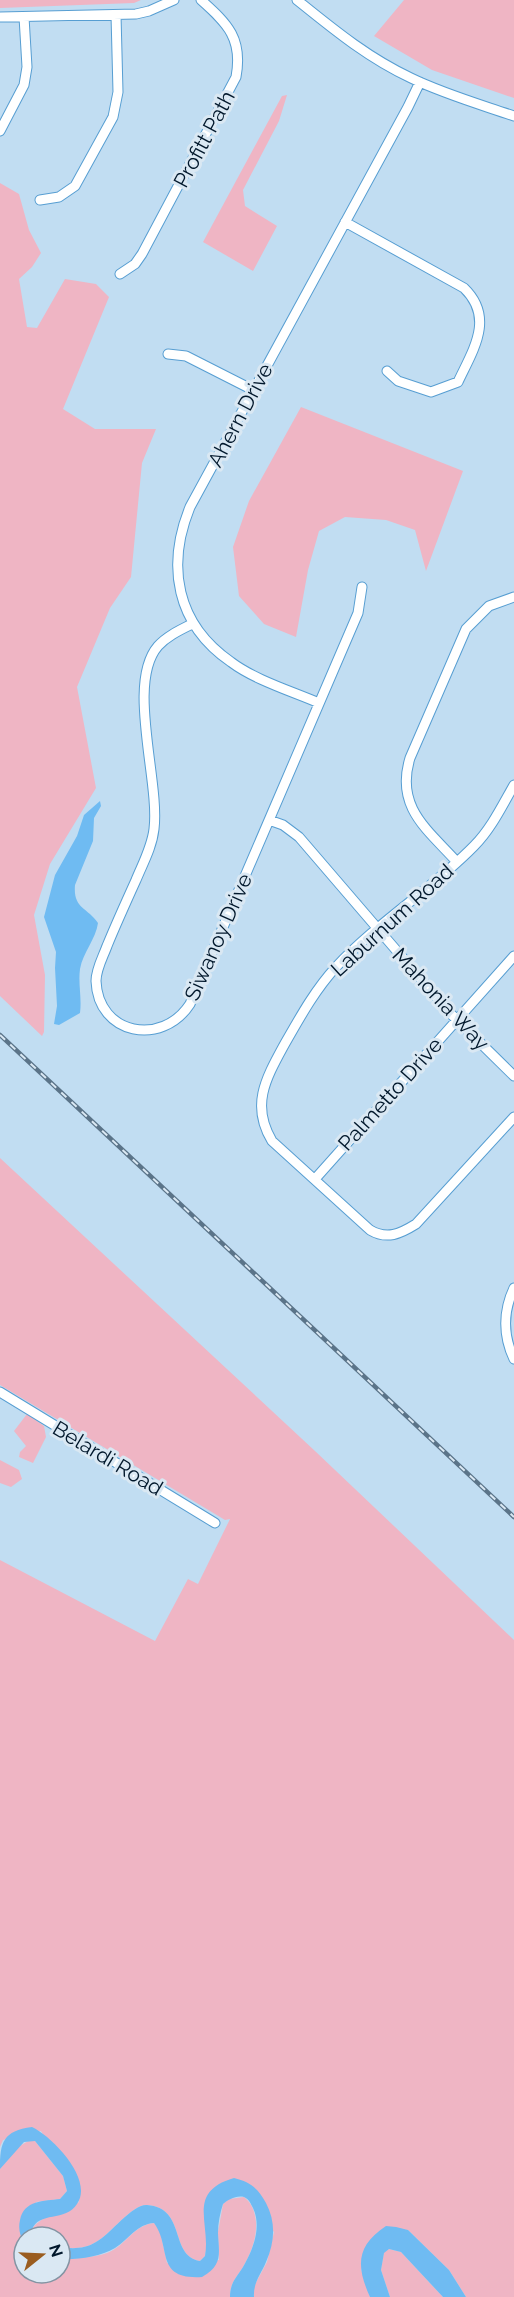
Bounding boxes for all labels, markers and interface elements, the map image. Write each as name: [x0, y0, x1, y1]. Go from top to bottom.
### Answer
street label: Profitt Path: [168, 86, 240, 192]
street label: Ahern Drive: [202, 359, 278, 471]
street label: Laburnum Road: [326, 858, 458, 982]
street label: Siwanoy Drive: [179, 870, 257, 1004]
street label: Mahonia Way: [387, 943, 495, 1055]
street label: Palmetto Drive: [333, 1032, 447, 1156]
street label: Belardi Road: [48, 1415, 168, 1501]
north arrow: [12, 2225, 72, 2285]
text: N: [45, 2242, 67, 2259]

